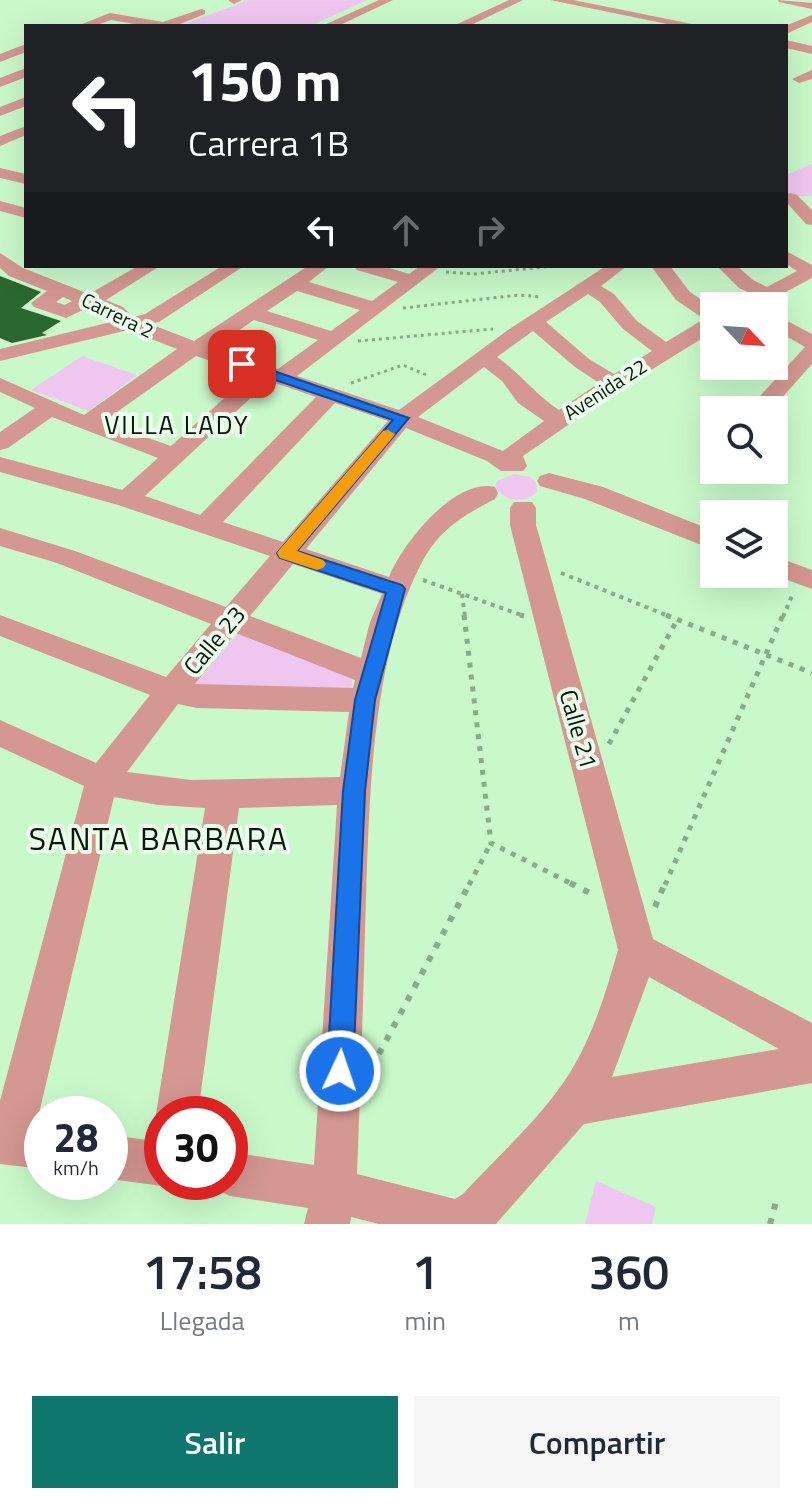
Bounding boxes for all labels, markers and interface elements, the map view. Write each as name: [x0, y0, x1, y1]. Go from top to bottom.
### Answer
text: 150 m: [188, 38, 341, 123]
icon: left: [56, 56, 160, 160]
text: Carrera 1B: [188, 115, 349, 170]
icon: left: [300, 208, 344, 252]
icon: ahead: [384, 208, 428, 252]
icon: right: [468, 208, 512, 252]
street label: Carrera 2: [77, 284, 159, 346]
north arrow: [700, 292, 788, 380]
map controls: [700, 292, 788, 588]
pin: [208, 330, 276, 398]
icon: arrive: [220, 342, 264, 386]
street label: Avenida 22: [557, 351, 653, 427]
button: search: [700, 396, 788, 484]
district label: VILLA LADY: [104, 405, 250, 444]
button: layers: [700, 500, 788, 588]
street label: Calle 23: [174, 598, 254, 682]
street label: Calle 21: [551, 685, 607, 773]
district label: SANTA BARBARA: [29, 814, 289, 862]
position arrow: [298, 1029, 382, 1113]
speed limit sign: 30: [144, 1096, 248, 1200]
text: 28: [54, 1107, 98, 1168]
text: km/h: [53, 1152, 99, 1183]
text: 17:58: [143, 1235, 262, 1308]
text: 1: [412, 1235, 439, 1308]
text: 360: [589, 1235, 669, 1308]
text: Llegada: [160, 1301, 245, 1340]
text: min: [404, 1301, 446, 1340]
text: m: [618, 1301, 640, 1340]
button: Salir: [32, 1396, 398, 1488]
button: Compartir: [414, 1396, 780, 1488]

